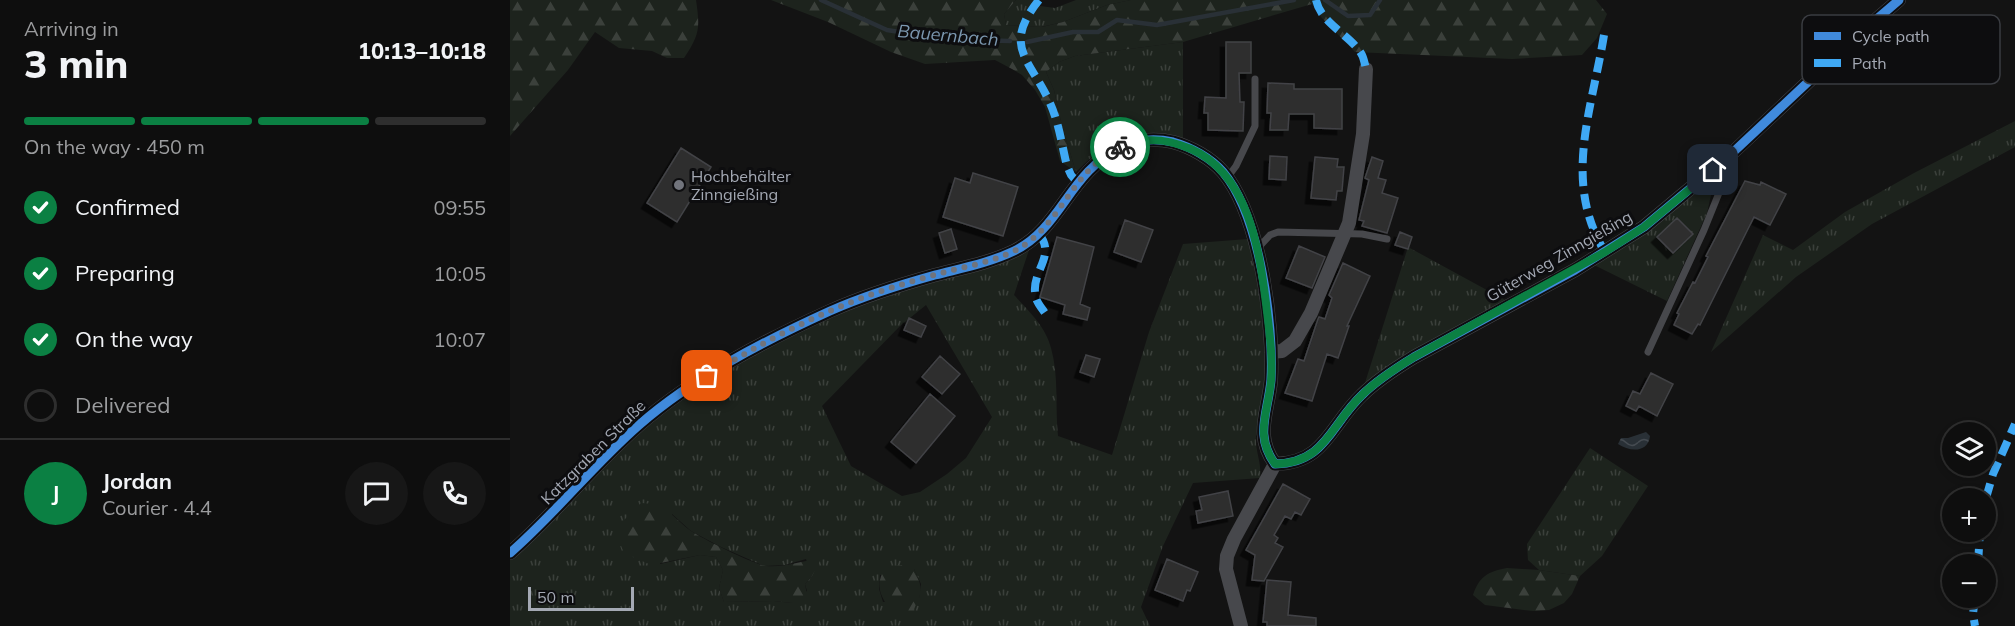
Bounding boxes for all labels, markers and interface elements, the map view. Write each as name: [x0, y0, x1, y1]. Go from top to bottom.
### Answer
legend: [1802, 15, 2000, 84]
text: Arriving in: [24, 16, 119, 41]
water label: Bauernbach: [897, 19, 999, 51]
text: Cycle path: [1852, 26, 1930, 46]
text: 10:13–10:18: [358, 37, 486, 65]
text: 3 min: [24, 39, 129, 88]
text: Path: [1852, 53, 1887, 73]
courier: [1090, 117, 1150, 177]
icon: bike: [1104, 131, 1137, 164]
text: On the way · 450 m: [24, 134, 205, 159]
pin: [1687, 144, 1738, 195]
icon: home: [1696, 153, 1729, 186]
place label: Hochbehälter Zinngießing: [691, 166, 791, 204]
marker: Hochbehälter Zinngießing: [672, 178, 686, 192]
icon: check: [24, 191, 57, 224]
text: Confirmed: [75, 193, 180, 221]
text: 09:55: [433, 195, 486, 220]
street label: Güterweg Zinngießing: [1483, 206, 1635, 306]
icon: check: [24, 257, 57, 290]
text: Preparing: [75, 259, 175, 287]
text: 10:05: [433, 261, 486, 286]
icon: check: [24, 323, 57, 356]
text: On the way: [75, 325, 193, 353]
text: 10:07: [433, 327, 486, 352]
pin: [681, 350, 732, 401]
icon: bag: [690, 359, 723, 392]
text: Delivered: [75, 391, 170, 419]
street label: Katzgraben Straße: [536, 395, 650, 509]
map controls: [1942, 422, 1996, 608]
button: layers: [1942, 422, 1996, 476]
button: chat: [345, 462, 408, 525]
button: phone: [423, 462, 486, 525]
text: Jordan: [102, 467, 172, 495]
text: J: [52, 479, 59, 507]
button: +: [1942, 488, 1996, 542]
text: Courier · 4.4: [102, 495, 212, 520]
button: −: [1942, 554, 1996, 608]
scale bar: [528, 584, 634, 612]
text: 50 m: [537, 587, 574, 607]

